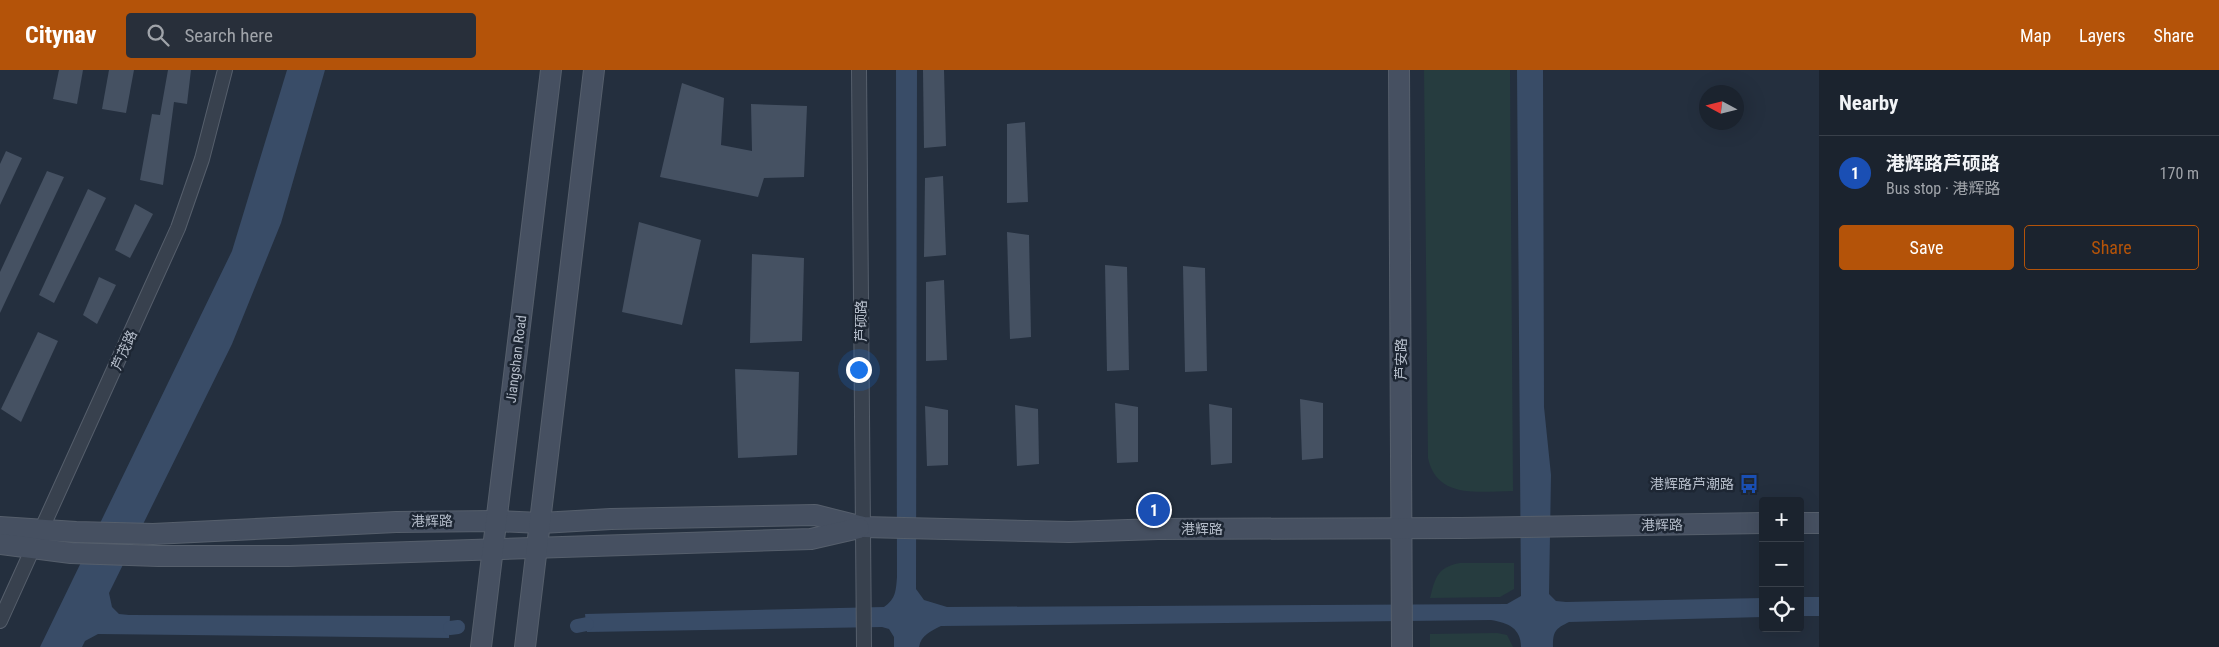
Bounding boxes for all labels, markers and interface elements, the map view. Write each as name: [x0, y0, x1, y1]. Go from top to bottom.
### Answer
search box: [126, 13, 476, 58]
text: Citynav: [25, 21, 96, 49]
icon: search: [144, 21, 172, 49]
text: Search here: [184, 24, 273, 47]
text: Map: [2020, 25, 2051, 46]
text: Layers: [2079, 25, 2126, 46]
text: Share: [2154, 25, 2194, 46]
north arrow: [1699, 85, 1744, 130]
text: Nearby: [1839, 91, 1898, 115]
text: 港辉路芦硕路: [1886, 152, 2000, 175]
text: 1: [1851, 164, 1859, 183]
text: 170 m: [2160, 164, 2199, 183]
text: Bus stop · 港辉路: [1886, 179, 2000, 198]
button: Save: [1839, 225, 2014, 270]
button: Share: [2024, 225, 2199, 270]
street label: 芦硕路: [853, 300, 869, 342]
street label: Jiangshan Road: [503, 314, 529, 404]
street label: 芦茂路: [108, 328, 140, 372]
street label: 芦安路: [1393, 338, 1409, 380]
your location: [846, 357, 872, 383]
bus stop icon: 港辉路芦潮路: [1738, 473, 1760, 495]
place label: 港辉路芦潮路: [1650, 476, 1734, 492]
pin: 1: [1138, 491, 1170, 529]
map controls: [1759, 497, 1804, 632]
button: +: [1759, 497, 1804, 542]
street label: 港辉路: [411, 513, 453, 529]
street label: 港辉路: [1641, 517, 1683, 533]
street label: 港辉路: [1181, 521, 1223, 537]
button: −: [1759, 542, 1804, 587]
button: locate: [1759, 587, 1804, 632]

